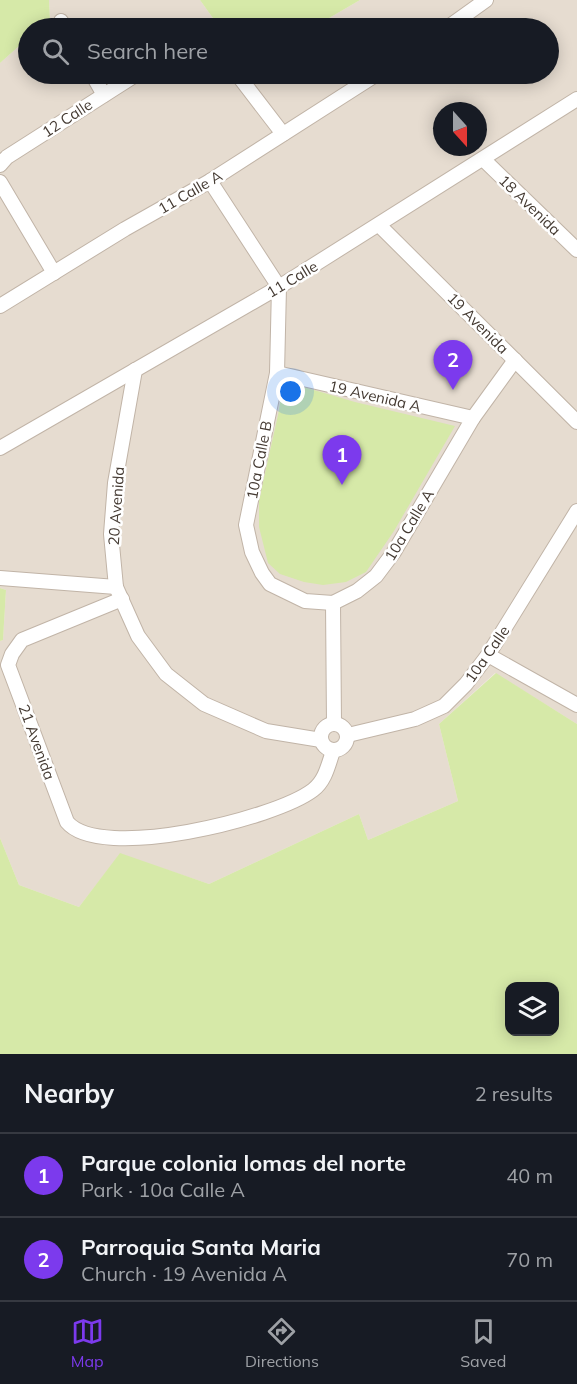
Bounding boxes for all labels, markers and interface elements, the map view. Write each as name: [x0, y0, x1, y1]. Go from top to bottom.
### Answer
search box: [18, 18, 559, 84]
icon: search: [39, 35, 72, 68]
text: Search here: [87, 37, 208, 65]
street label: 12 Calle: [38, 95, 96, 141]
north arrow: [433, 102, 487, 156]
street label: 11 Calle A: [154, 166, 226, 218]
street label: 18 Avenida: [495, 171, 565, 239]
street label: 11 Calle: [263, 256, 321, 302]
street label: 19 Avenida: [443, 288, 513, 358]
pin: 2: [434, 340, 472, 390]
street label: 19 Avenida A: [327, 376, 423, 416]
your location: [276, 377, 305, 406]
street label: 10a Calle B: [242, 419, 276, 501]
pin: 1: [322, 436, 362, 485]
street label: 20 Avenida: [104, 466, 128, 546]
street label: 10a Calle A: [380, 486, 438, 564]
street label: 10a Calle: [461, 622, 513, 686]
street label: 21 Avenida: [15, 702, 59, 782]
map controls: [505, 982, 559, 1036]
button: layers: [505, 982, 559, 1036]
text: Nearby: [24, 1077, 114, 1110]
text: 2 results: [475, 1081, 553, 1106]
text: Parque colonia lomas del norte: [81, 1149, 406, 1177]
text: 1: [38, 1163, 50, 1188]
text: 40 m: [506, 1163, 553, 1188]
text: Park · 10a Calle A: [81, 1177, 245, 1202]
text: Parroquia Santa Maria: [81, 1233, 321, 1261]
text: 2: [38, 1247, 50, 1272]
text: 70 m: [506, 1247, 553, 1272]
text: Church · 19 Avenida A: [81, 1261, 287, 1286]
tab: Map: [71, 1315, 104, 1371]
tab: Directions: [245, 1315, 319, 1371]
tab: Saved: [460, 1315, 506, 1371]

